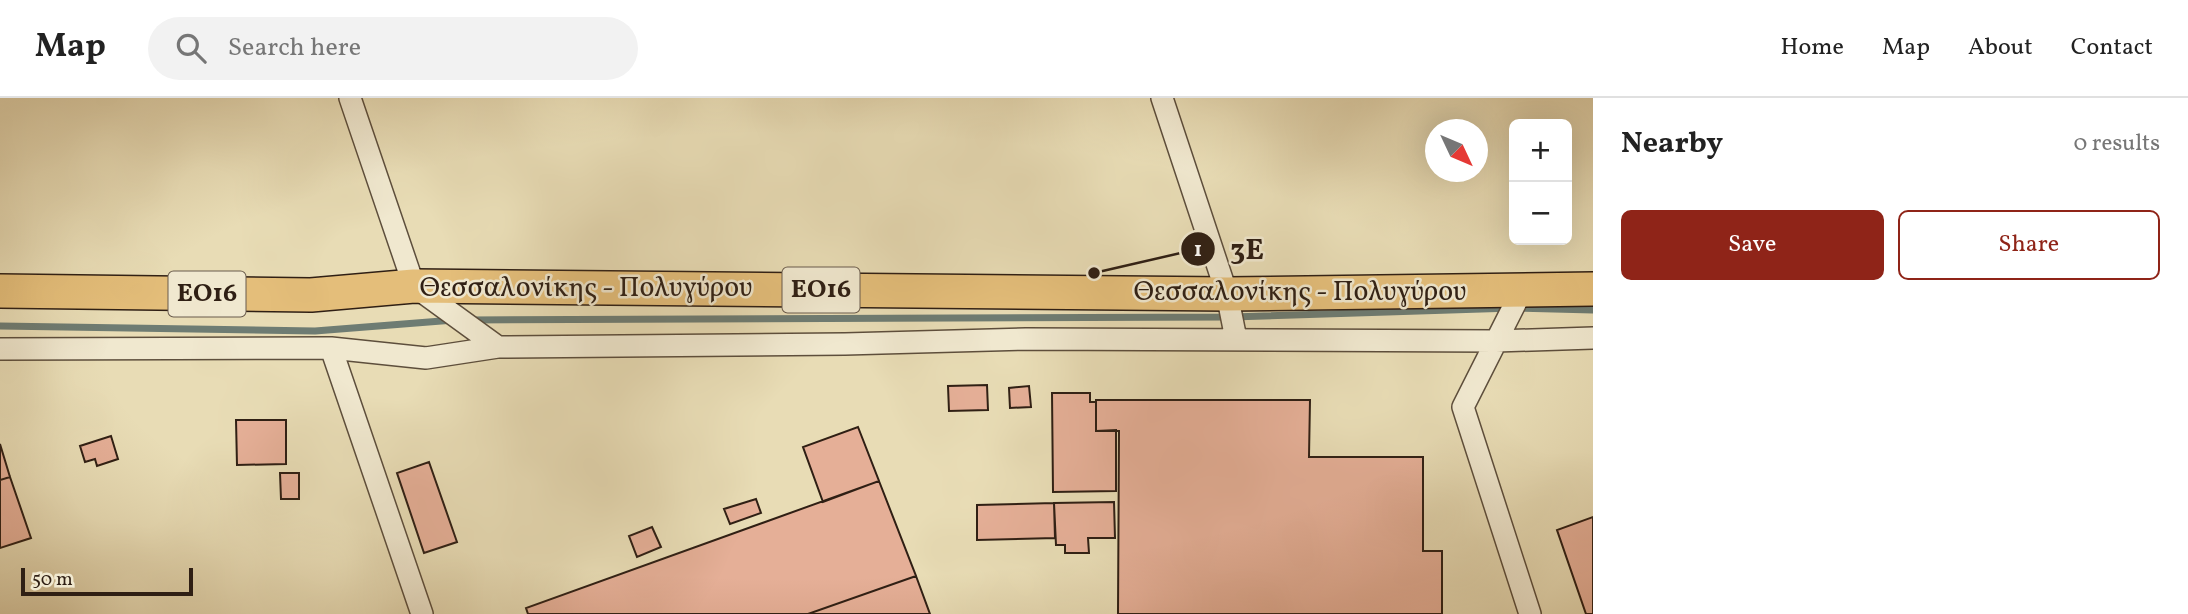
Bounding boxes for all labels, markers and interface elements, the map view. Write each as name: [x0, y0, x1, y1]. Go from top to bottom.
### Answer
search box: [148, 17, 638, 80]
text: Map: [35, 25, 106, 71]
icon: search: [172, 29, 210, 67]
text: Search here: [228, 30, 361, 66]
text: Home: [1780, 31, 1844, 65]
text: Map: [1882, 31, 1930, 65]
text: About: [1968, 31, 2033, 65]
text: Contact: [2071, 31, 2153, 65]
north arrow: [1425, 119, 1488, 182]
map controls: [1509, 119, 1572, 245]
button: +: [1509, 119, 1572, 182]
text: Nearby: [1621, 123, 1723, 165]
text: 0 results: [2073, 128, 2160, 160]
button: −: [1509, 182, 1572, 245]
button: Save: [1621, 210, 1884, 280]
button: Share: [1898, 210, 2160, 280]
callout: 3Ε: [1181, 223, 1278, 274]
text: 3Ε: [1230, 230, 1264, 272]
text: 1: [1194, 236, 1202, 265]
road number: ΕΟ16: [782, 267, 860, 312]
street label: Θεσσαλονίκης - Πολυγύρου: [419, 269, 753, 308]
road number: ΕΟ16: [168, 272, 246, 316]
street label: Θεσσαλονίκης - Πολυγύρου: [1133, 273, 1467, 312]
scale bar: [21, 565, 192, 597]
text: 50 m: [32, 567, 73, 593]

